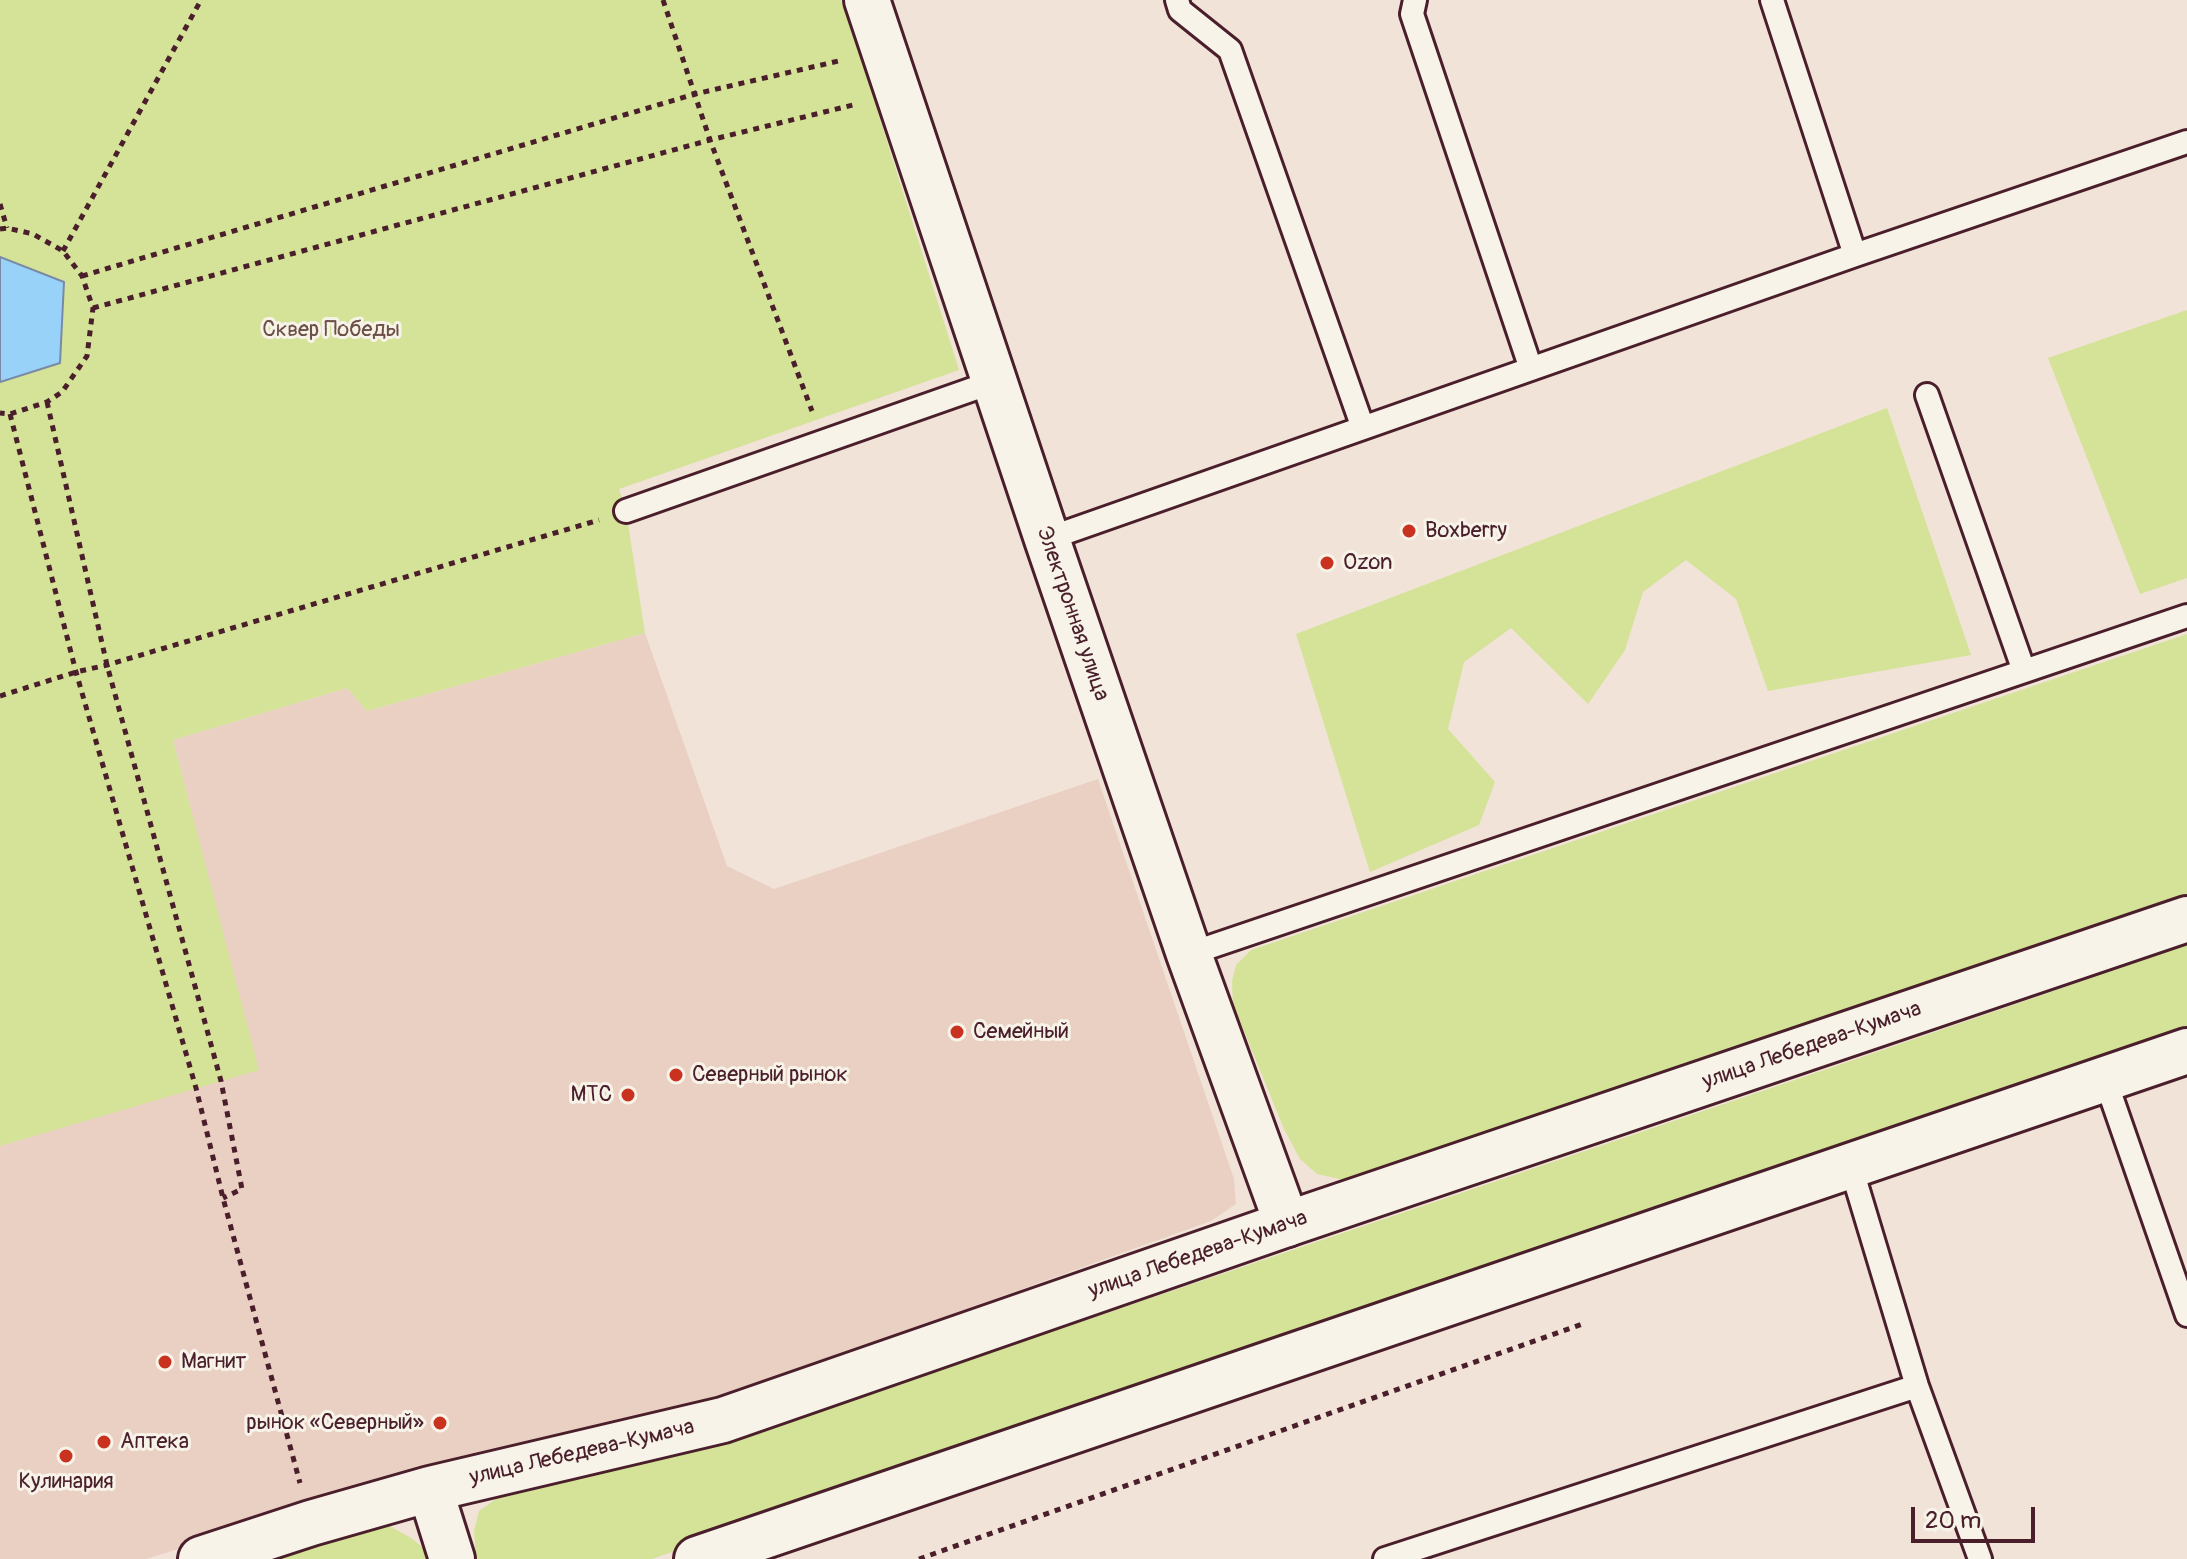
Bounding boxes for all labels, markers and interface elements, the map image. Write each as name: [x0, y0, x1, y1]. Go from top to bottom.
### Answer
park label: Сквер Победы: [262, 317, 400, 343]
place label: Boxberry: [1425, 518, 1507, 544]
marker: Boxberry: [1400, 522, 1418, 540]
street label: Электронная улица: [1030, 524, 1114, 704]
place label: Ozon: [1343, 550, 1392, 576]
marker: Ozon: [1318, 554, 1336, 572]
street label: улица Лебедева-Кумача: [1699, 996, 1925, 1096]
place label: Семейный: [973, 1019, 1069, 1045]
marker: Семейный: [948, 1023, 966, 1041]
place label: Северный рынок: [692, 1062, 848, 1088]
marker: Северный рынок: [667, 1066, 685, 1084]
place label: МТС: [570, 1082, 612, 1108]
marker: МТС: [619, 1086, 637, 1104]
street label: улица Лебедева-Кумача: [1085, 1205, 1311, 1305]
place label: Магнит: [181, 1349, 246, 1375]
marker: Магнит: [156, 1353, 174, 1371]
place label: рынок «Северный»: [246, 1410, 424, 1436]
marker: рынок «Северный»: [431, 1414, 449, 1432]
street label: улица Лебедева-Кумача: [467, 1414, 697, 1492]
place label: Аптека: [120, 1429, 189, 1455]
marker: Аптека: [95, 1433, 113, 1451]
marker: Кулинария: [57, 1447, 75, 1465]
place label: Кулинария: [18, 1469, 114, 1495]
scale bar: [1915, 1491, 2039, 1541]
text: 20 m: [1925, 1506, 1981, 1535]

